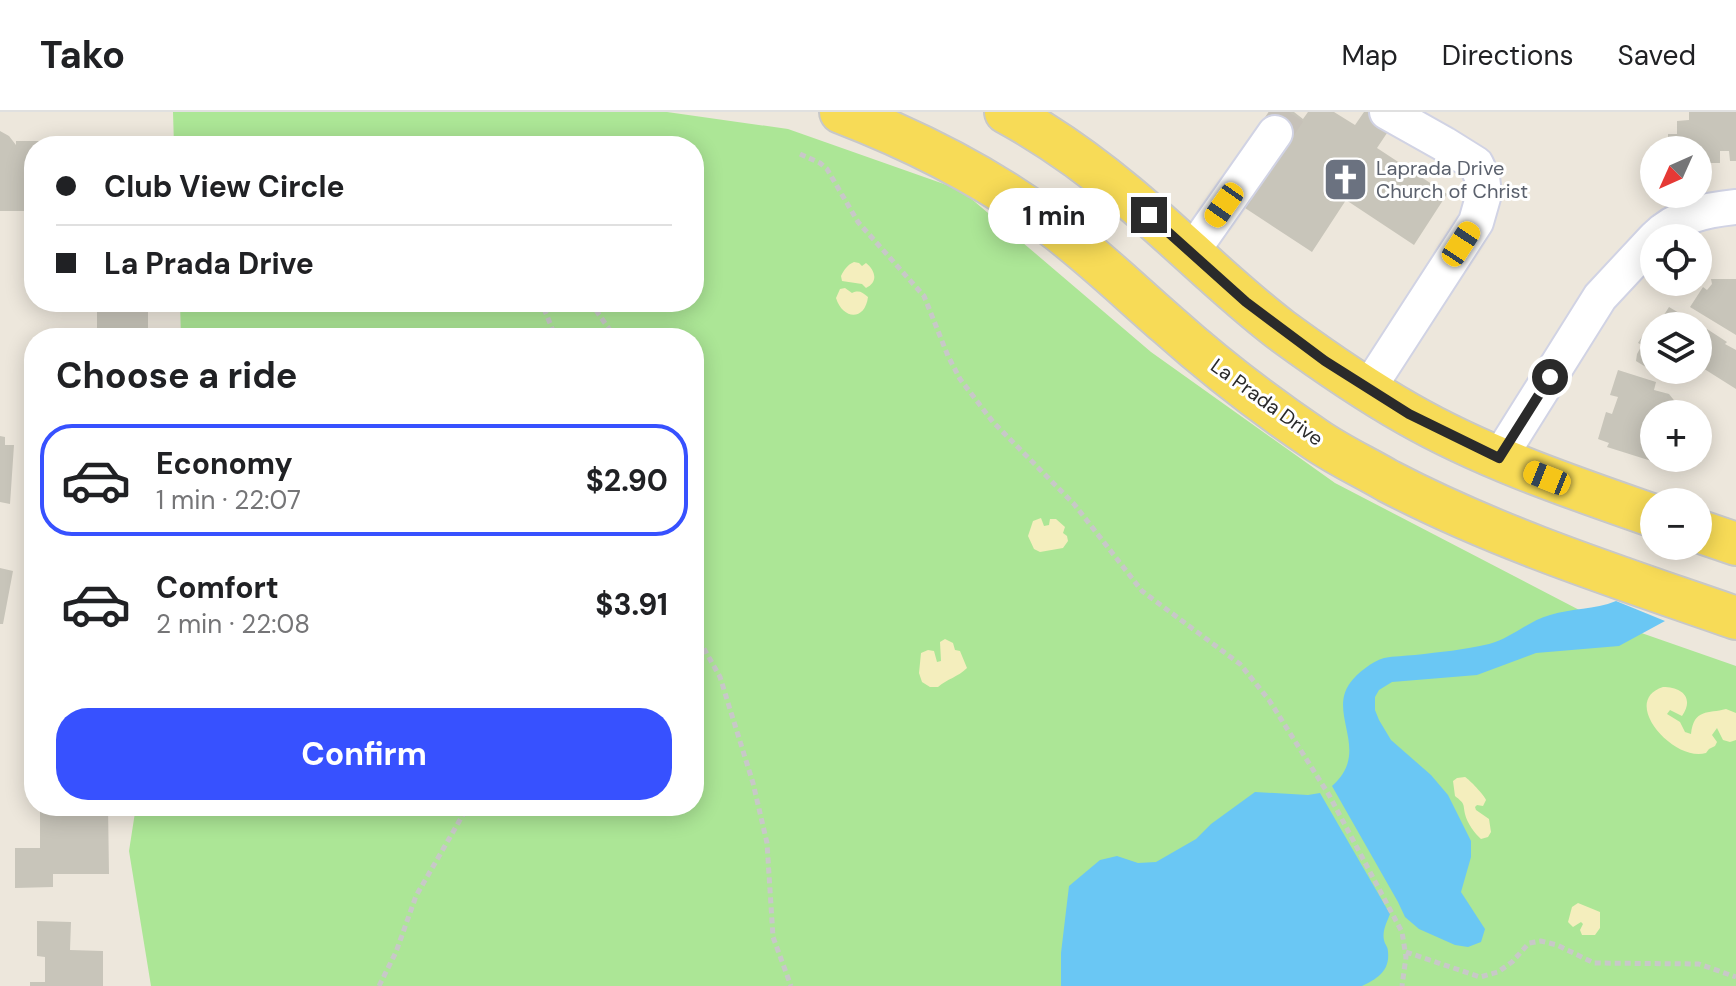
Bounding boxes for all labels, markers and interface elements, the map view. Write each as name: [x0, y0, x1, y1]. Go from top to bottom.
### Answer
text: Tako: [40, 30, 125, 80]
text: Map: [1341, 37, 1398, 74]
text: Directions: [1442, 37, 1574, 74]
text: Saved: [1618, 37, 1696, 74]
north arrow: [1640, 136, 1712, 208]
map controls: [1640, 136, 1712, 560]
place label: Laprada Drive Church of Christ: [1376, 155, 1528, 204]
church icon: Laprada Drive Church of Christ: [1321, 156, 1369, 204]
text: Club View Circle: [104, 167, 345, 206]
car: [1200, 178, 1248, 232]
callout: 1 min: [989, 187, 1121, 243]
route end: [1131, 197, 1167, 233]
text: 1 min: [1022, 199, 1086, 233]
car: [1438, 217, 1484, 271]
button: locate: [1640, 224, 1712, 296]
text: La Prada Drive: [104, 244, 314, 283]
button: layers: [1640, 312, 1712, 384]
text: Choose a ride: [56, 352, 297, 399]
street label: La Prada Drive: [1206, 352, 1328, 452]
route start: [1532, 359, 1568, 395]
button: +: [1640, 400, 1712, 472]
icon: car: [60, 444, 132, 516]
text: Economy: [156, 444, 293, 483]
car: [1520, 458, 1574, 498]
text: $2.90: [586, 461, 668, 500]
text: 1 min · 22:07: [156, 483, 301, 517]
button: −: [1640, 488, 1712, 560]
icon: car: [60, 568, 132, 640]
text: Comfort: [156, 568, 279, 607]
text: $3.91: [595, 585, 668, 624]
text: 2 min · 22:08: [156, 607, 310, 641]
button: Confirm: [56, 708, 672, 800]

